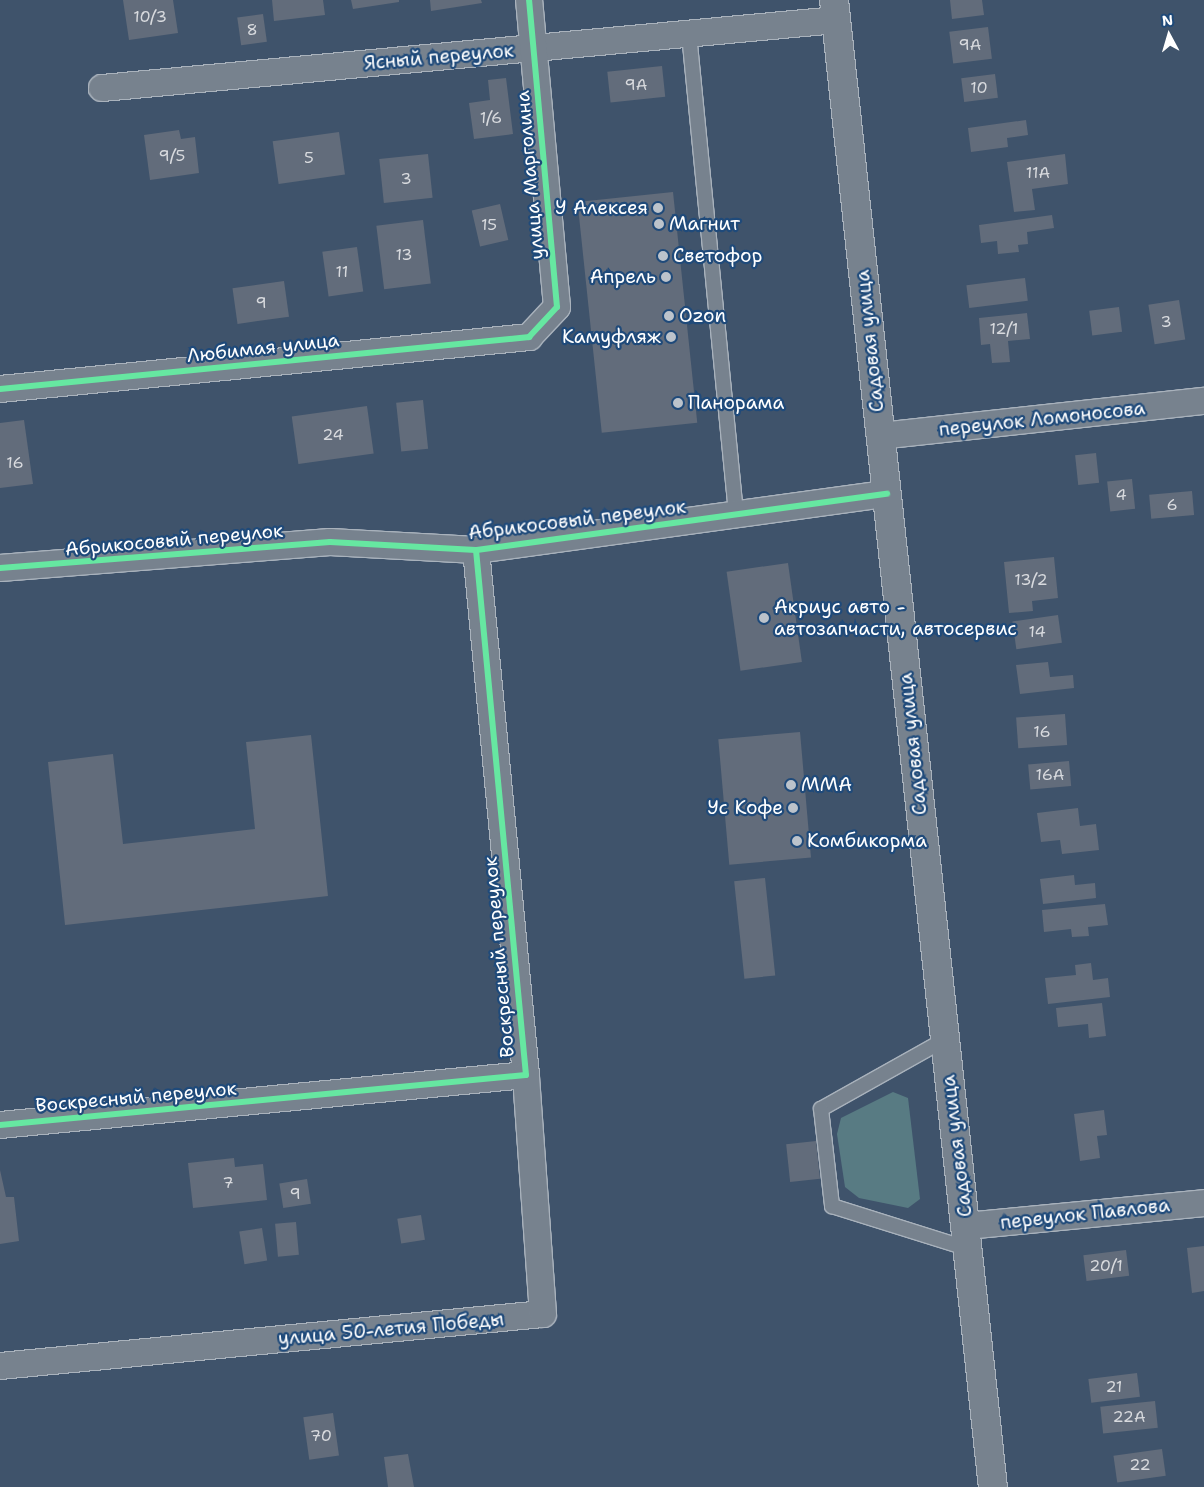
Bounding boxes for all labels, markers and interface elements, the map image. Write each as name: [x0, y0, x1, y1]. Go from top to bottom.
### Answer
house number: 10/3: [133, 7, 167, 27]
north arrow: [1144, 10, 1194, 60]
text: N: [1161, 11, 1174, 30]
house number: 8: [246, 20, 258, 40]
house number: 9А: [959, 35, 981, 55]
street label: Ясный переулок: [363, 39, 515, 75]
house number: 9А: [625, 75, 647, 95]
house number: 10: [970, 78, 988, 98]
street label: улица Марголина: [511, 90, 549, 260]
house number: 1/6: [480, 108, 502, 128]
house number: 9/5: [159, 146, 185, 166]
house number: 5: [304, 148, 314, 168]
house number: 11А: [1026, 163, 1050, 183]
house number: 3: [400, 169, 412, 189]
place label: У Алексея: [555, 197, 648, 219]
marker: У Алексея: [652, 202, 664, 214]
place label: Магнит: [669, 213, 740, 235]
house number: 15: [481, 215, 497, 235]
marker: Магнит: [653, 218, 665, 230]
house number: 13: [395, 245, 413, 265]
place label: Светофор: [673, 245, 762, 267]
marker: Светофор: [657, 250, 669, 262]
house number: 11: [336, 262, 348, 282]
place label: Апрель: [590, 266, 656, 288]
street label: Садовая улица: [851, 269, 889, 413]
marker: Апрель: [660, 271, 672, 283]
house number: 9: [255, 293, 267, 313]
place label: Ozon: [679, 305, 726, 327]
marker: Ozon: [663, 310, 675, 322]
house number: 3: [1160, 312, 1172, 332]
house number: 12/1: [989, 319, 1019, 339]
place label: Камуфляж: [562, 326, 661, 348]
street label: Любимая улица: [186, 329, 340, 367]
marker: Камуфляж: [665, 331, 677, 343]
place label: Панорама: [688, 392, 784, 414]
marker: Панорама: [672, 397, 684, 409]
street label: переулок Ломоносова: [938, 397, 1146, 441]
house number: 24: [322, 425, 344, 445]
house number: 16: [6, 453, 24, 473]
house number: 4: [1115, 485, 1127, 505]
street label: Абрикосовый переулок: [467, 495, 687, 545]
house number: 6: [1166, 495, 1178, 515]
street label: Абрикосовый переулок: [64, 519, 284, 561]
house number: 13/2: [1014, 570, 1048, 590]
place label: Акриус авто - автозапчасти, автосервис: [774, 596, 1017, 640]
marker: Акриус авто - автозапчасти, автосервис: [758, 612, 770, 624]
house number: 14: [1028, 622, 1046, 642]
street label: Садовая улица: [894, 672, 932, 816]
house number: 16: [1033, 722, 1051, 742]
house number: 16А: [1036, 765, 1064, 785]
place label: ММА: [801, 774, 852, 796]
marker: ММА: [785, 779, 797, 791]
place label: Ус Кофе: [707, 797, 783, 819]
marker: Ус Кофе: [787, 802, 799, 814]
place label: Комбикорма: [807, 830, 927, 852]
marker: Комбикорма: [791, 835, 803, 847]
street label: Воскресный переулок: [479, 855, 519, 1059]
street label: Садовая улица: [937, 1074, 977, 1218]
street label: Воскресный переулок: [34, 1077, 238, 1117]
house number: 7: [222, 1173, 234, 1193]
house number: 9: [289, 1184, 301, 1204]
street label: переулок Павлова: [999, 1194, 1171, 1234]
house number: 20/1: [1089, 1256, 1123, 1276]
street label: улица 50-летия Победы: [277, 1308, 505, 1350]
house number: 21: [1105, 1377, 1123, 1397]
house number: 22А: [1112, 1407, 1146, 1427]
house number: 70: [310, 1426, 332, 1446]
house number: 22: [1129, 1455, 1151, 1475]

